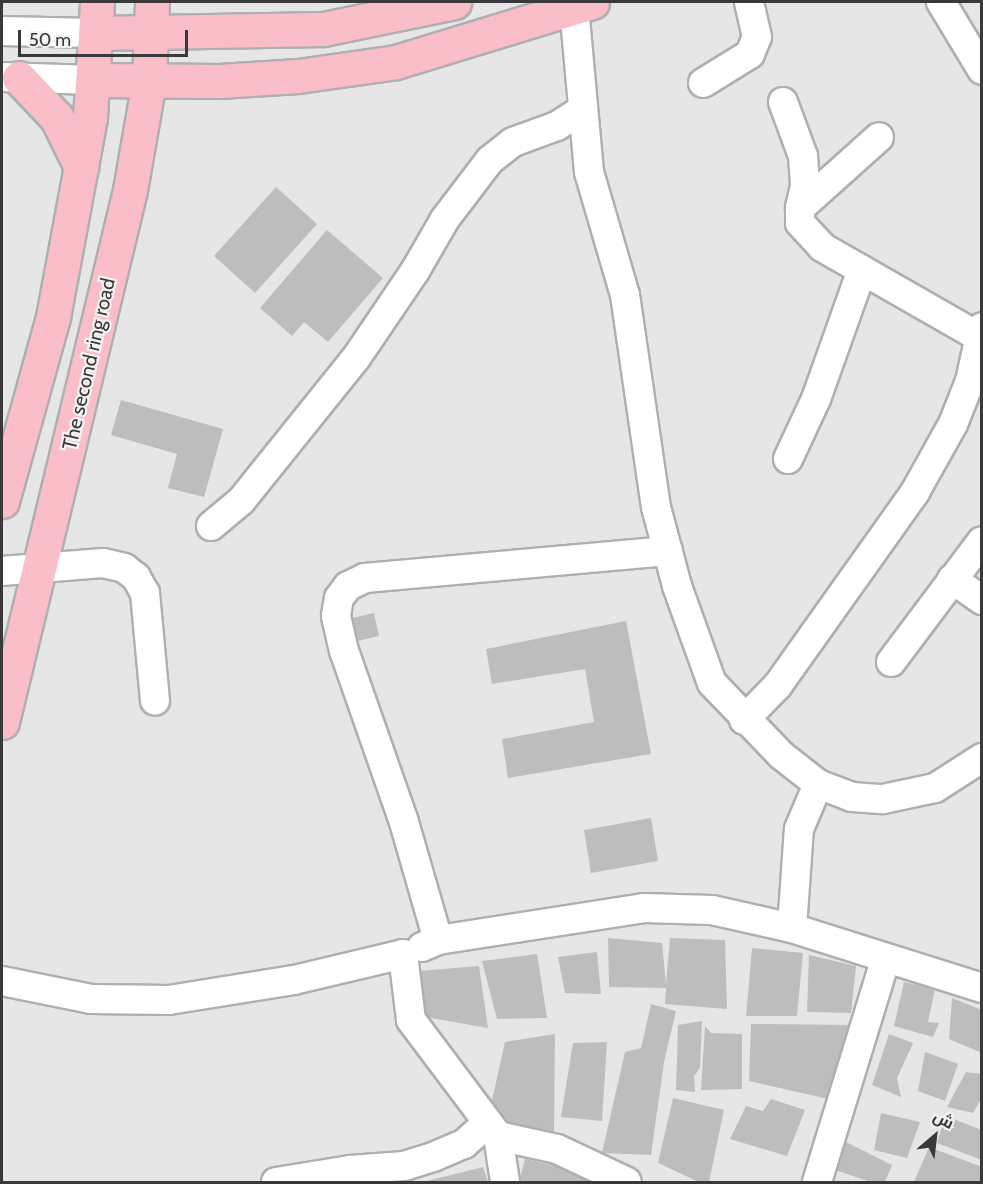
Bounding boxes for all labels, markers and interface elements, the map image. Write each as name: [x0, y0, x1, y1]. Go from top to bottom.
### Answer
scale bar: [21, 18, 190, 56]
text: 50 m: [29, 29, 71, 51]
street label: The second ring road: [58, 276, 120, 452]
north arrow: [905, 1106, 965, 1166]
text: ش: [930, 1106, 957, 1133]

